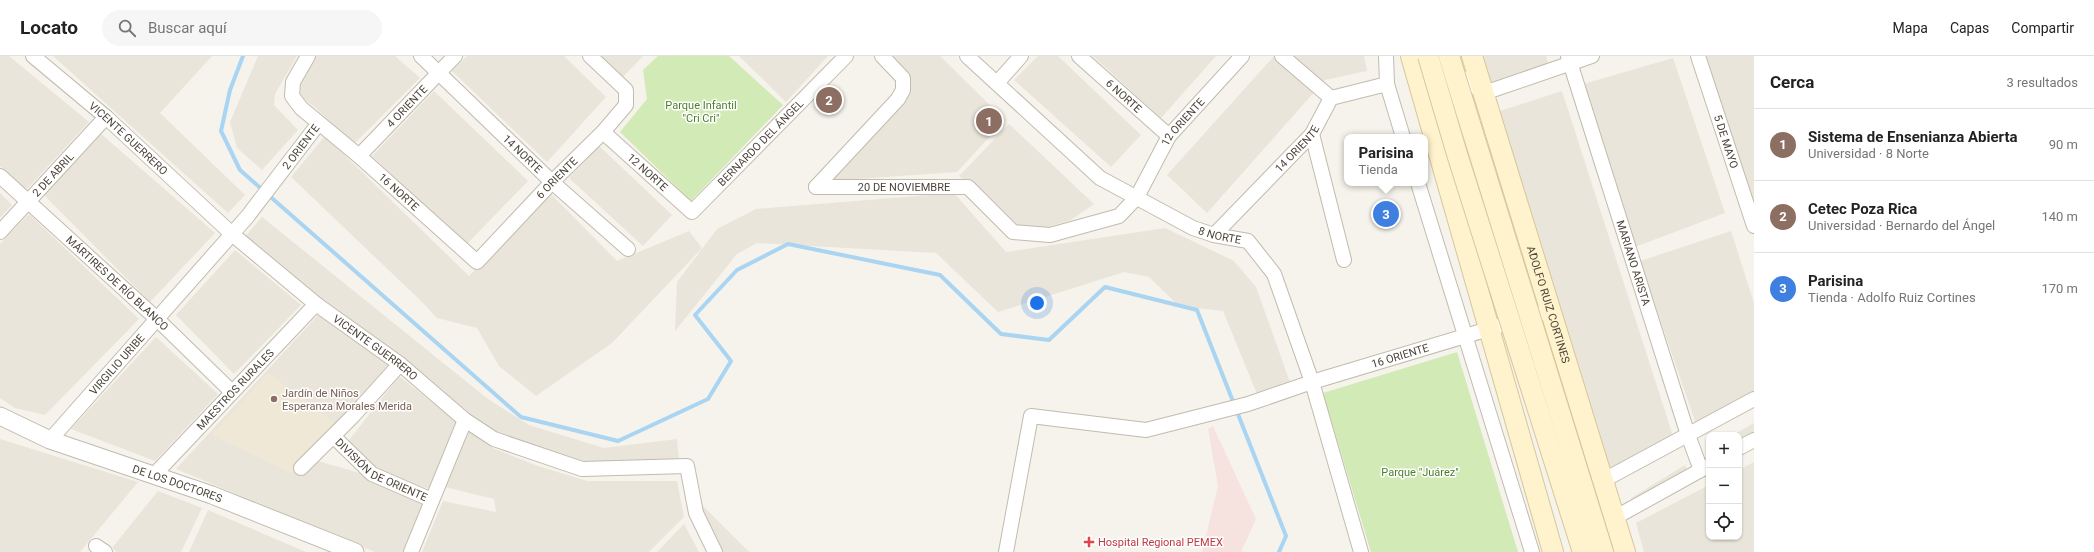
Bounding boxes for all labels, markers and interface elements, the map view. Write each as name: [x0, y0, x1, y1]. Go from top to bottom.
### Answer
search box: [102, 10, 382, 46]
text: Locato: [20, 16, 78, 39]
icon: search: [116, 17, 138, 39]
text: Buscar aquí: [148, 19, 227, 37]
text: Mapa: [1893, 20, 1928, 36]
text: Capas: [1950, 20, 1989, 36]
text: Compartir: [2011, 20, 2074, 36]
text: Cerca: [1770, 72, 1814, 92]
text: 3 resultados: [2006, 75, 2078, 90]
street label: 6 NORTE: [1103, 77, 1144, 116]
street label: 4 ORIENTE: [384, 83, 430, 130]
pin: 2: [816, 85, 842, 115]
street label: 12 ORIENTE: [1159, 96, 1207, 148]
street label: BERNARDO DEL ÁNGEL: [715, 97, 806, 189]
park label: Parque Infantil "Cri Cri": [665, 99, 737, 125]
street label: VICENTE GUERRERO: [86, 100, 170, 178]
pin: 1: [976, 106, 1002, 136]
street label: 5 DE MAYO: [1711, 113, 1741, 170]
street label: 2 ORIENTE: [280, 122, 322, 172]
street label: 14 ORIENTE: [1273, 123, 1322, 175]
text: Sistema de Ensenianza Abierta: [1808, 128, 2018, 146]
street label: 14 NORTE: [500, 132, 545, 176]
popup: [1344, 134, 1428, 186]
text: 1: [1779, 137, 1787, 152]
text: 90 m: [2049, 137, 2078, 152]
text: Parisina: [1358, 144, 1414, 162]
text: Universidad · 8 Norte: [1808, 146, 1929, 161]
street label: 2 DE ABRIL: [30, 150, 77, 200]
street label: 12 NORTE: [624, 151, 670, 194]
street label: 6 ORIENTE: [534, 155, 580, 201]
text: Tienda: [1358, 162, 1398, 177]
street label: 16 NORTE: [376, 171, 421, 214]
street label: 20 DE NOVIEMBRE: [858, 181, 950, 194]
pin: 3: [1373, 199, 1399, 229]
text: Cetec Poza Rica: [1808, 200, 1917, 218]
text: 2: [1779, 209, 1787, 224]
text: 140 m: [2041, 209, 2078, 224]
text: Universidad · Bernardo del Ángel: [1808, 218, 1995, 233]
street label: MARIANO ARISTA: [1613, 219, 1653, 308]
street label: 8 NORTE: [1197, 224, 1242, 247]
street label: MÁRTIRES DE RÍO BLANCO: [63, 233, 171, 334]
street label: ADOLFO RUIZ CORTINES: [1524, 244, 1572, 365]
text: Parisina: [1808, 272, 1863, 290]
text: 3: [1779, 281, 1787, 296]
text: 170 m: [2041, 281, 2078, 296]
text: Tienda · Adolfo Ruiz Cortines: [1808, 290, 1976, 305]
your location: [1027, 293, 1047, 313]
street label: VICENTE GUERRERO: [330, 312, 420, 383]
street label: VIRGILIO URIBE: [87, 332, 147, 398]
street label: 16 ORIENTE: [1370, 341, 1430, 371]
street label: MAESTROS RURALES: [194, 346, 277, 433]
place label: Jardín de Niños Esperanza Morales Merida: [282, 387, 412, 413]
marker: Jardín de Niños Esperanza Morales Merida: [269, 394, 279, 404]
map controls: [1706, 432, 1742, 540]
button: +: [1706, 432, 1742, 468]
street label: DIVISIÓN DE ORIENTE: [332, 436, 429, 504]
street label: DE LOS DOCTORES: [131, 462, 224, 506]
park label: Parque "Juárez": [1381, 466, 1459, 479]
button: −: [1706, 468, 1742, 504]
button: locate: [1706, 504, 1742, 540]
marker: Hospital Regional PEMEX: [1083, 536, 1095, 548]
place label: Hospital Regional PEMEX: [1098, 536, 1223, 549]

